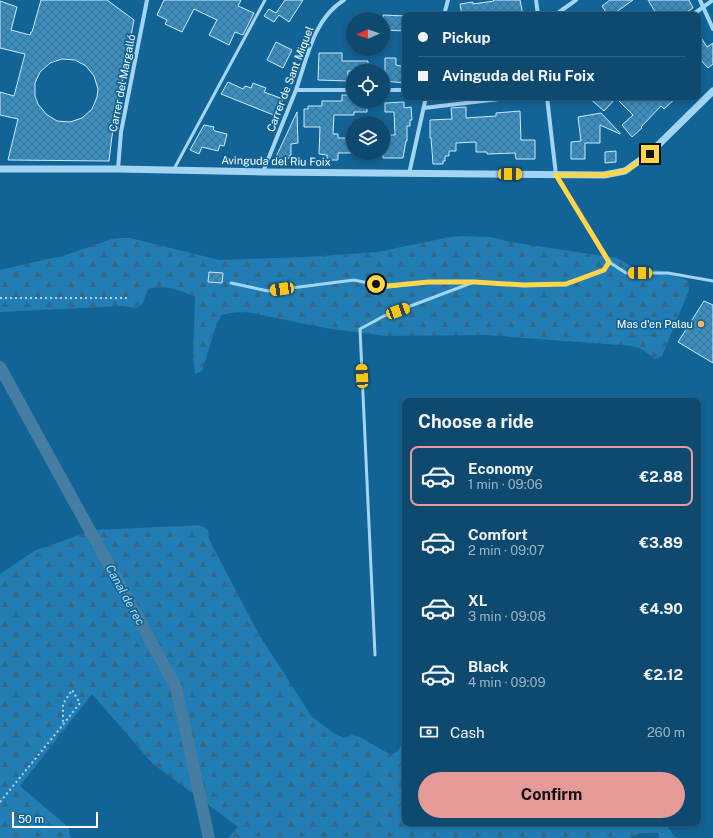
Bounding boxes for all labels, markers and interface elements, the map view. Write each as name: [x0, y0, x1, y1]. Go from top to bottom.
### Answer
north arrow: [346, 12, 390, 56]
map controls: [346, 12, 390, 160]
street label: Carrer de Sant Miquel: [264, 25, 316, 133]
text: Pickup: [442, 29, 491, 46]
street label: Carrer del Margalló: [107, 33, 137, 133]
button: locate: [346, 64, 390, 108]
text: Avinguda del Riu Foix: [442, 67, 595, 84]
button: layers: [346, 116, 390, 160]
route end: [641, 145, 659, 163]
street label: Avinguda del Riu Foix: [221, 154, 331, 168]
car: [498, 168, 522, 180]
car: [628, 267, 652, 279]
route start: [367, 275, 385, 293]
car: [269, 281, 295, 297]
car: [385, 301, 411, 321]
place label: Mas d'en Palau: [617, 318, 693, 330]
marker: Mas d'en Palau: [696, 319, 706, 329]
car: [355, 364, 369, 388]
text: Choose a ride: [418, 411, 534, 432]
icon: car: [420, 458, 456, 494]
text: Economy: [468, 460, 533, 477]
text: €2.88: [640, 468, 683, 485]
text: 1 min · 09:06: [468, 477, 543, 492]
icon: car: [420, 524, 456, 560]
text: Comfort: [468, 526, 528, 543]
text: €3.89: [639, 534, 683, 551]
text: 2 min · 09:07: [468, 543, 545, 558]
water label: Canal de rec: [103, 562, 147, 628]
icon: car: [420, 590, 456, 626]
text: XL: [468, 592, 487, 609]
text: €4.90: [640, 600, 683, 617]
text: 3 min · 09:08: [468, 609, 546, 624]
icon: car: [420, 656, 456, 692]
text: Black: [468, 658, 508, 675]
text: €2.12: [644, 666, 683, 683]
text: 4 min · 09:09: [468, 675, 546, 690]
icon: cash: [418, 721, 440, 743]
text: Cash: [450, 724, 485, 741]
text: 260 m: [647, 725, 685, 740]
button: Confirm: [418, 772, 685, 818]
scale bar: [12, 810, 98, 829]
text: 50 m: [18, 813, 44, 825]

